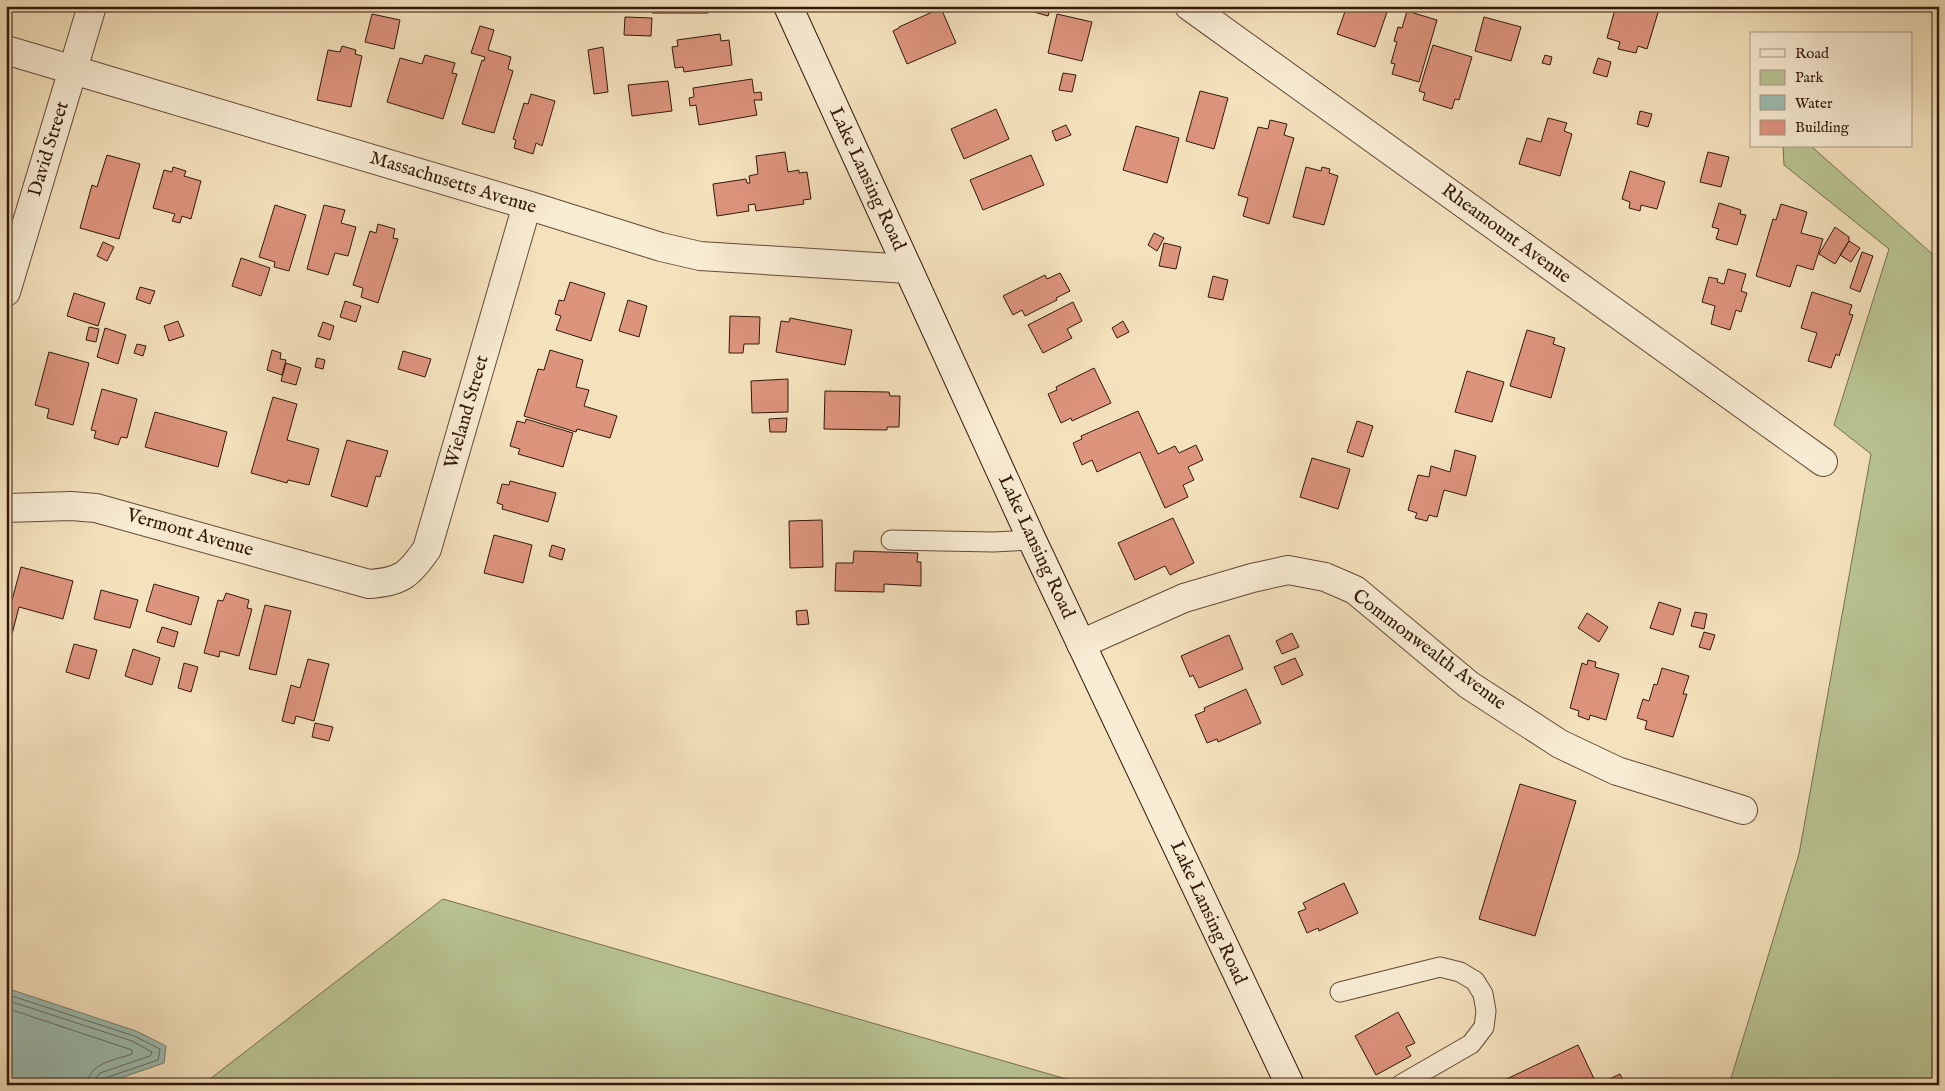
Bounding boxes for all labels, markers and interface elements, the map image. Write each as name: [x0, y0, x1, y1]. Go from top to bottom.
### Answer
legend: [1750, 32, 1912, 148]
text: Road: [1795, 44, 1830, 63]
text: Park: [1795, 68, 1825, 87]
text: Water: [1795, 94, 1833, 113]
street label: David Street: [23, 98, 75, 199]
street label: Lake Lansing Road: [823, 103, 911, 255]
text: Building: [1795, 118, 1850, 137]
street label: Massachusetts Avenue: [367, 146, 539, 220]
street label: Rheamount Avenue: [1436, 179, 1576, 289]
street label: Wieland Street: [439, 352, 495, 471]
street label: Lake Lansing Road: [992, 471, 1080, 623]
street label: Vermont Avenue: [123, 503, 256, 563]
street label: Commonwealth Avenue: [1347, 584, 1511, 716]
street label: Lake Lansing Road: [1164, 837, 1252, 989]

